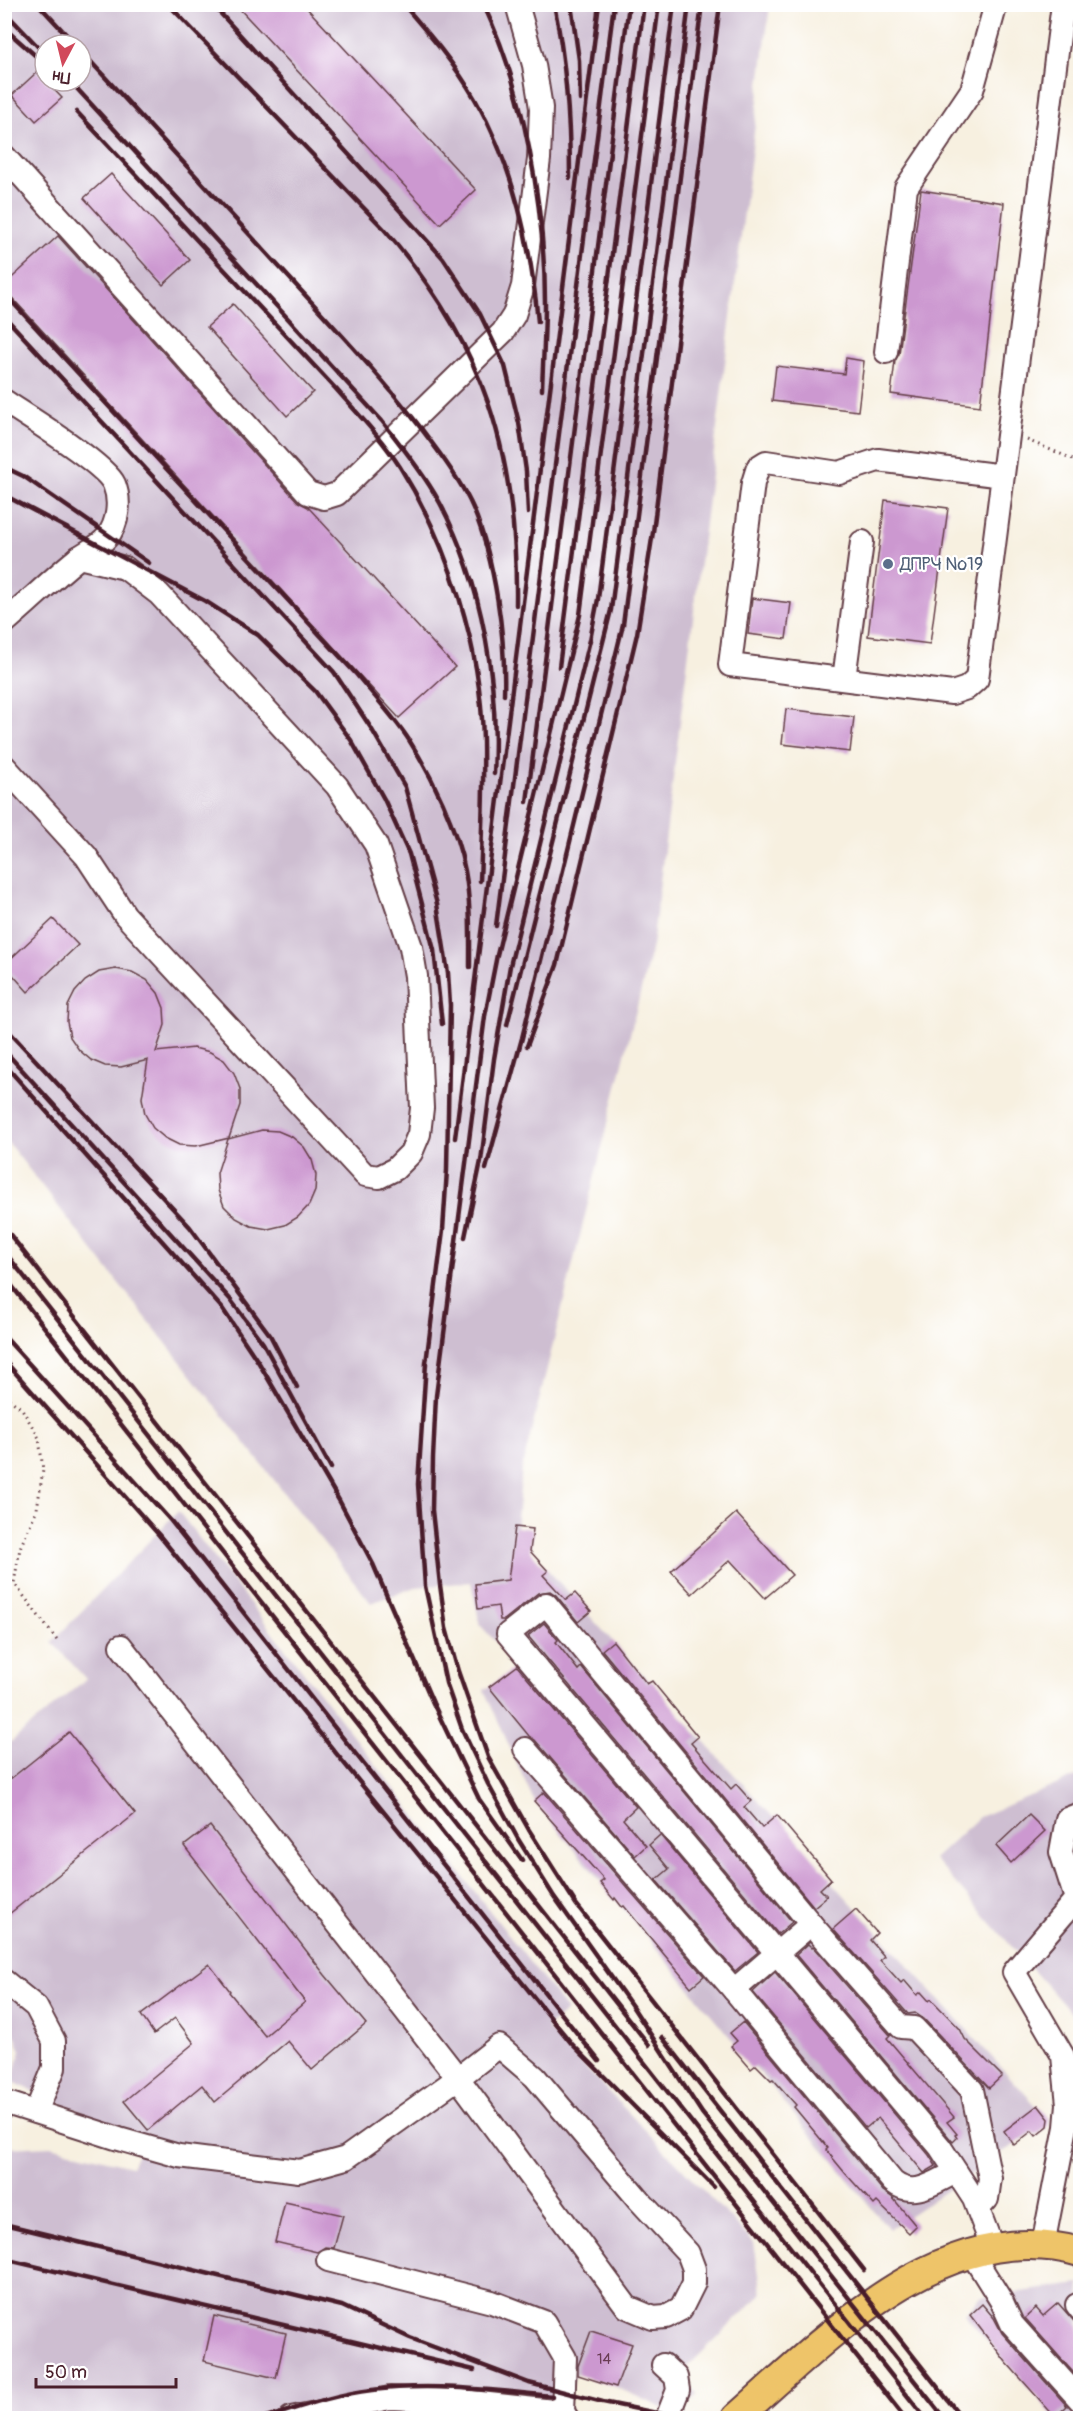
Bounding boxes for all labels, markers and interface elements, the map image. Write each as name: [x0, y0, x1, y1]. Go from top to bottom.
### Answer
north arrow: [33, 33, 93, 93]
text: Пн: [51, 66, 71, 88]
place label: ДПРЧ №19: [899, 553, 983, 576]
marker: ДПРЧ №19: [881, 557, 895, 571]
house number: 14: [597, 2350, 612, 2369]
scale bar: [36, 2351, 176, 2389]
text: 50 m: [45, 2361, 87, 2384]

